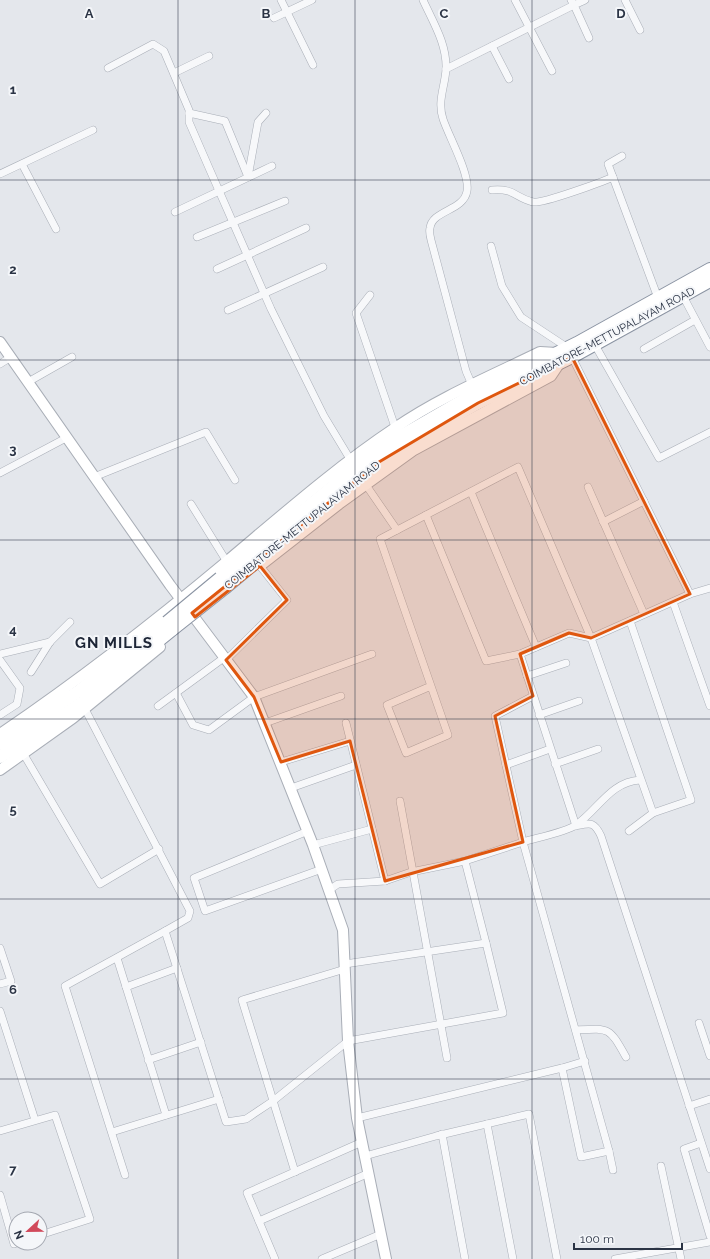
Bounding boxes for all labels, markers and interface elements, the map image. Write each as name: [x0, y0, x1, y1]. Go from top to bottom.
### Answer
text: A: [85, 6, 94, 21]
text: B: [262, 6, 271, 21]
text: C: [440, 6, 449, 21]
text: D: [616, 6, 626, 21]
text: 1: [10, 82, 17, 97]
text: 2: [9, 262, 17, 277]
street label: COIMBATORE-METTUPALAYAM ROAD: [517, 285, 697, 388]
text: 3: [9, 442, 17, 457]
street label: COIMBATORE-METTUPALAYAM ROAD: [222, 458, 383, 592]
text: 4: [9, 622, 17, 637]
district label: GN MILLS: [75, 634, 153, 652]
text: 5: [9, 802, 17, 817]
text: 6: [9, 982, 17, 997]
text: 7: [9, 1162, 17, 1177]
north arrow: [8, 1211, 48, 1251]
scale bar: [574, 1225, 682, 1251]
text: N: [12, 1228, 27, 1241]
text: 100 m: [580, 1232, 614, 1246]

